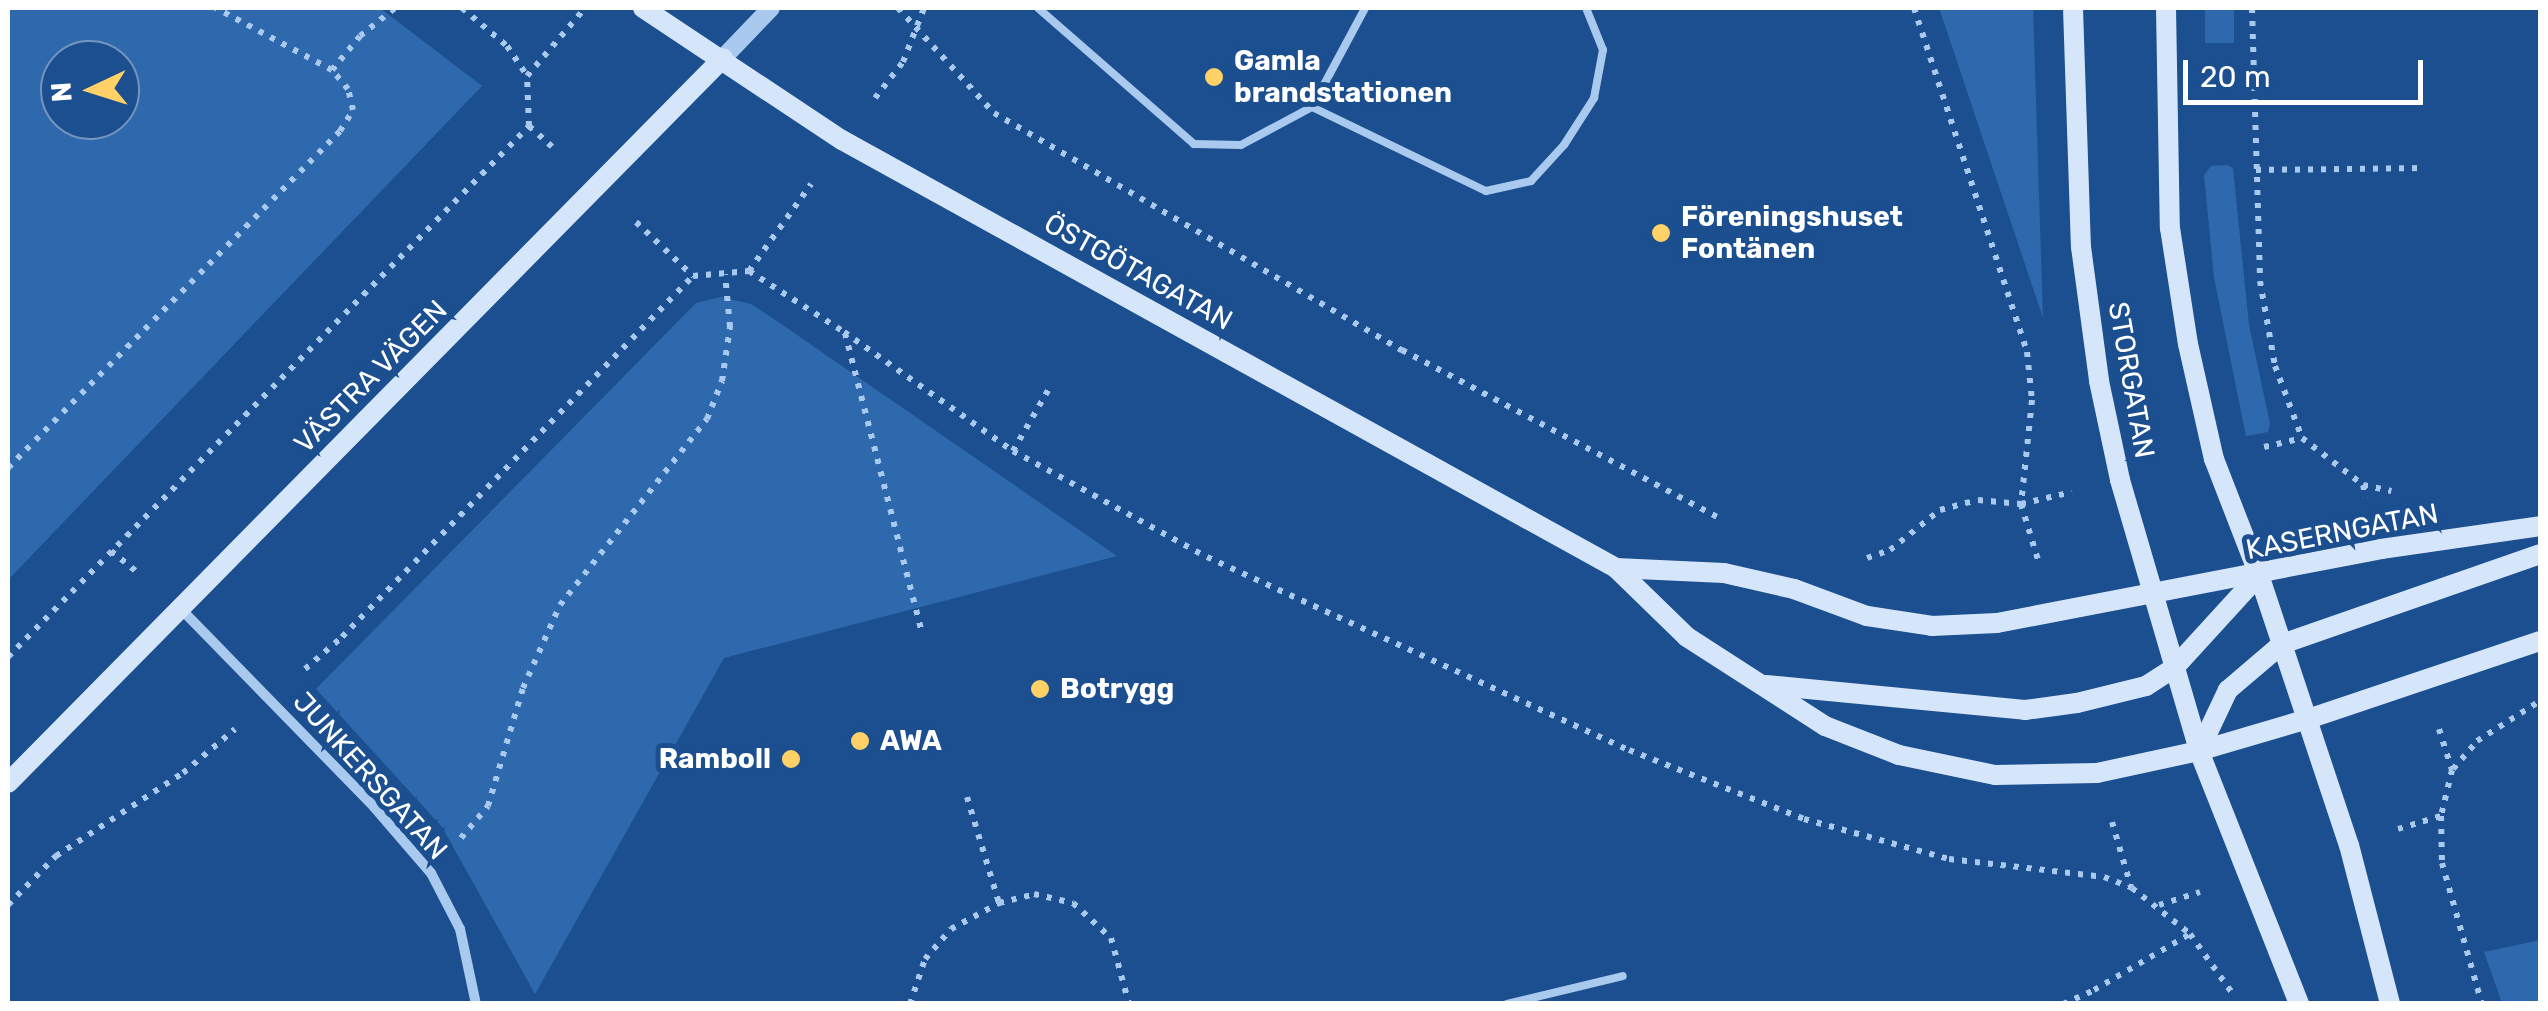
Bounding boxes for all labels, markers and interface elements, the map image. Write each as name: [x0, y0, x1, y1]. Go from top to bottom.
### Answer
north arrow: [40, 40, 140, 140]
scale bar: [2188, 40, 2428, 102]
place label: Gamla brandstationen: [1234, 44, 1452, 110]
text: 20 m: [2200, 59, 2271, 95]
marker: Gamla brandstationen: [1203, 66, 1225, 88]
text: N: [44, 81, 79, 103]
place label: Föreningshuset Fontänen: [1681, 200, 1903, 266]
street label: ÖSTGÖTAGATAN: [1038, 206, 1238, 338]
marker: Föreningshuset Fontänen: [1650, 222, 1672, 244]
street label: VÄSTRA VÄGEN: [287, 293, 455, 461]
street label: STORGATAN: [2101, 299, 2161, 461]
street label: KASERNGATAN: [2243, 497, 2441, 567]
place label: Botrygg: [1060, 672, 1174, 706]
marker: Botrygg: [1029, 678, 1051, 700]
street label: JUNKERSGATAN: [286, 685, 454, 867]
place label: AWA: [880, 724, 942, 758]
marker: AWA: [849, 730, 871, 752]
place label: Ramboll: [659, 742, 771, 776]
marker: Ramboll: [780, 748, 802, 770]

